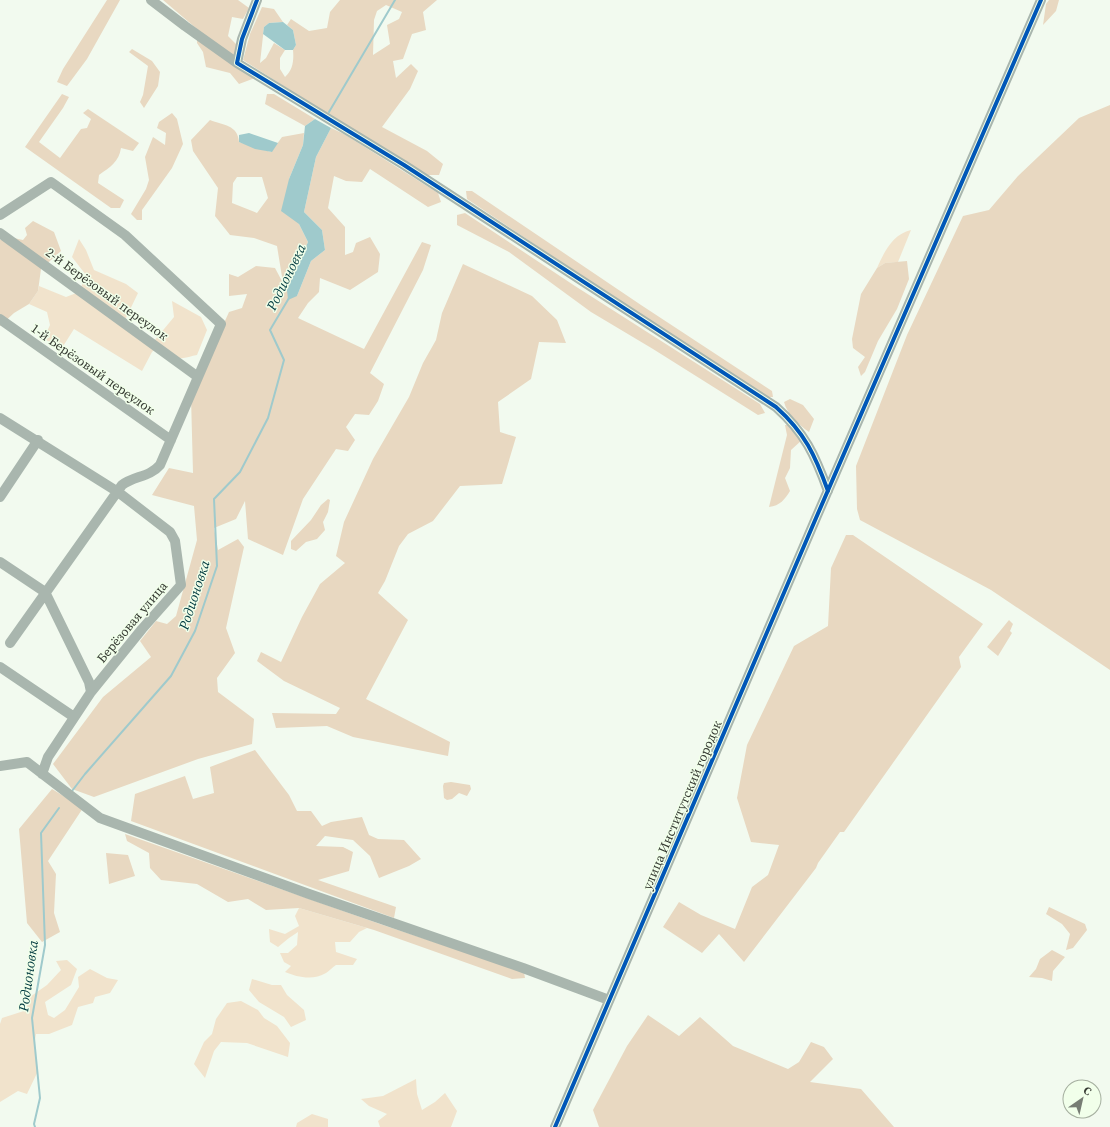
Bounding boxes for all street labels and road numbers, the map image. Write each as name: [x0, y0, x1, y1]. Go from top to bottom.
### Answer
street label: 2-й Берёзовый переулок: [42, 244, 172, 344]
street label: 1-й Берёзовый переулок: [28, 320, 158, 418]
street label: Берёзовая улица: [93, 577, 171, 666]
street label: улица Институтский городок: [639, 718, 725, 892]

